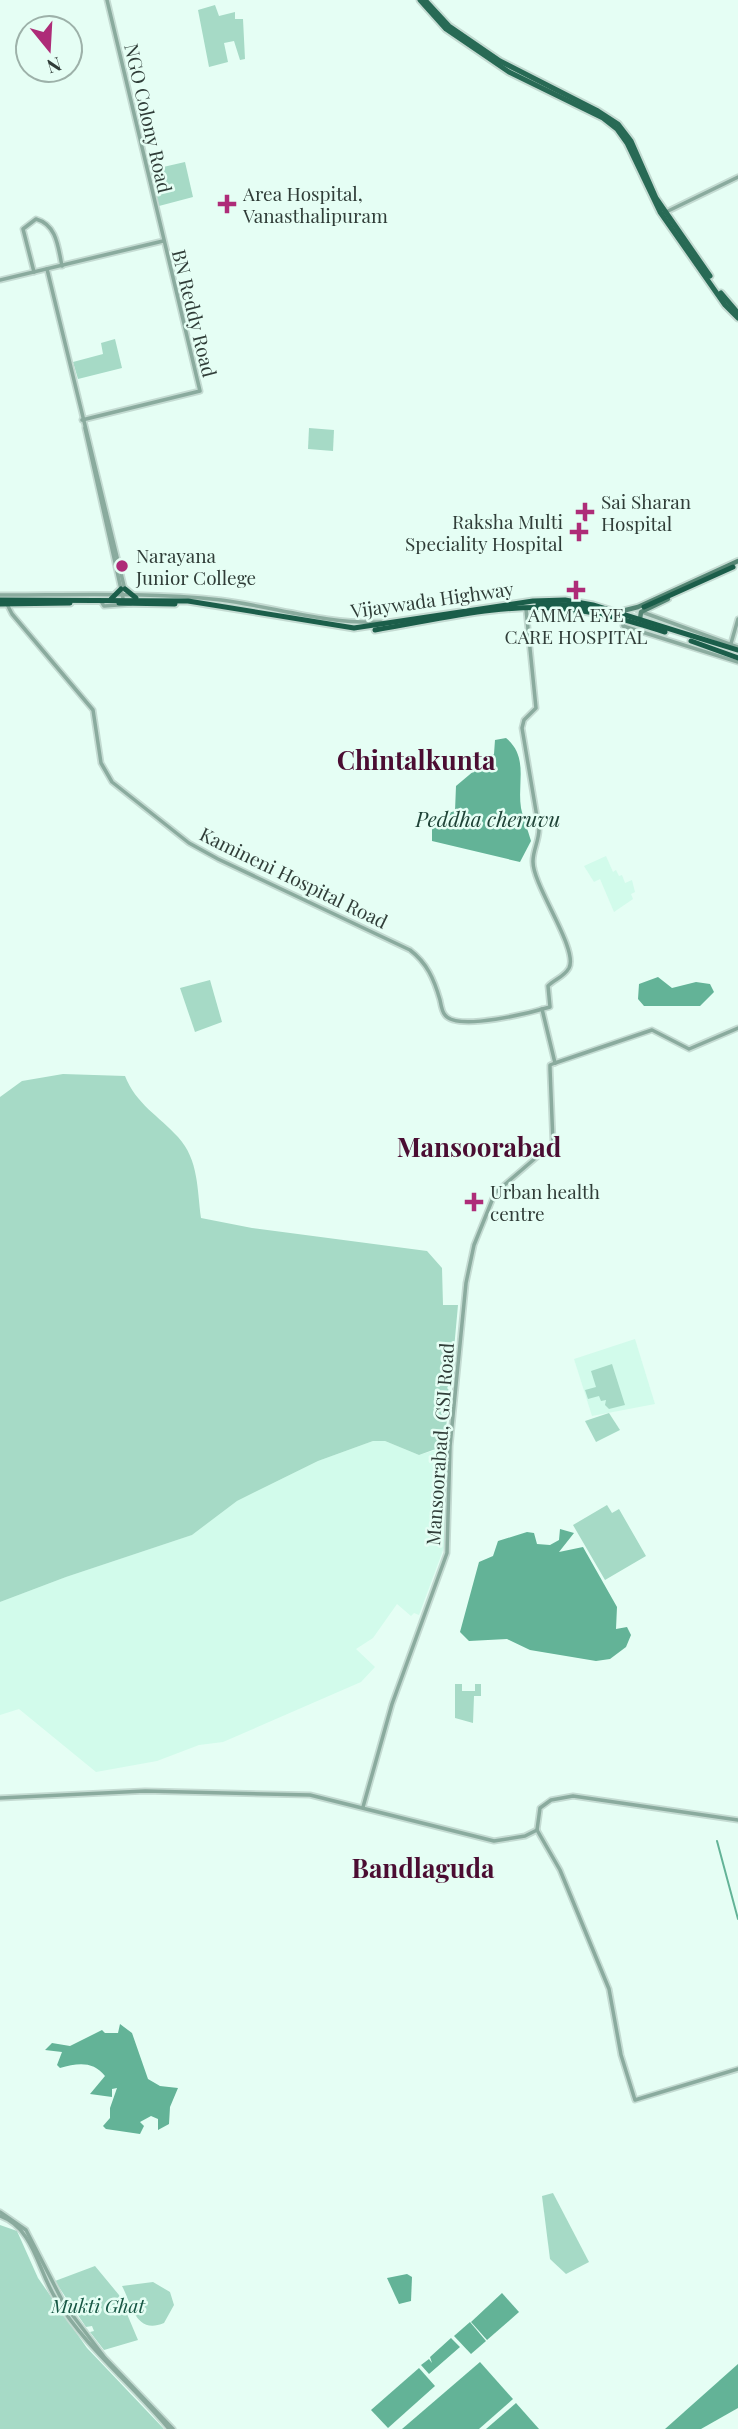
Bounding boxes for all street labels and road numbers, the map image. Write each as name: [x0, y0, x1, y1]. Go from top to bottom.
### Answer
street label: NGO Colony Road: [119, 41, 179, 195]
street label: BN Reddy Road: [167, 246, 223, 380]
street label: Vijaywada Highway: [348, 575, 516, 623]
street label: Kamineni Hospital Road: [196, 820, 392, 934]
street label: Mansoorabad, GSI Road: [419, 1342, 459, 1546]

